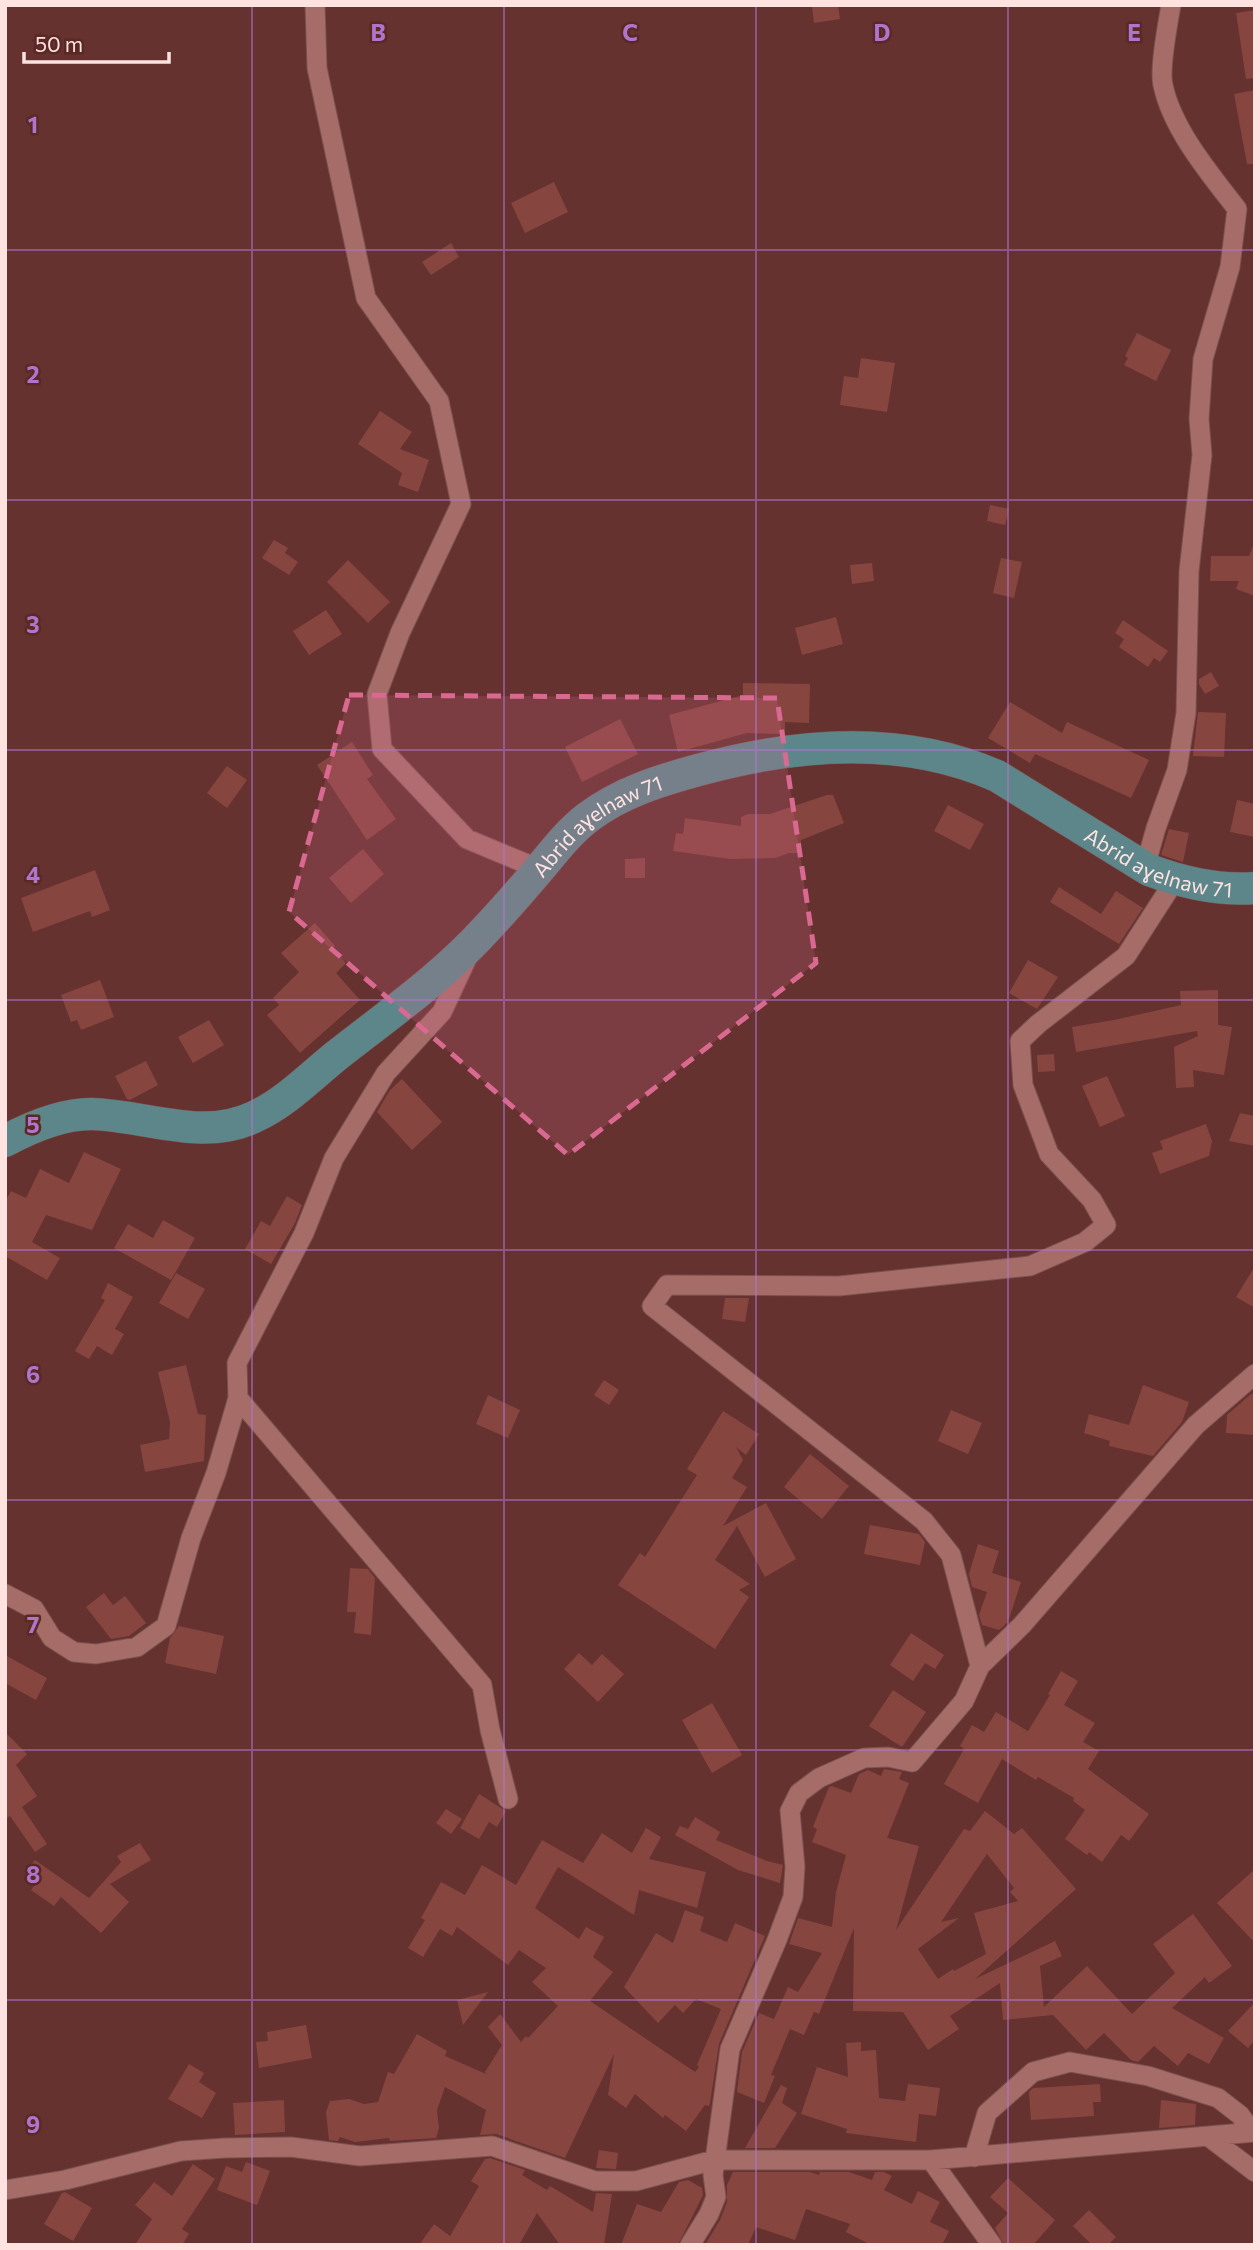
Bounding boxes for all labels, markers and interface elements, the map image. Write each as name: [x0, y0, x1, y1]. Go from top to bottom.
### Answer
text: B: [370, 18, 386, 46]
text: C: [622, 18, 638, 46]
text: D: [874, 18, 891, 46]
text: E: [1127, 18, 1141, 46]
scale bar: [24, 21, 170, 65]
text: 50 m: [35, 31, 83, 56]
text: 1: [28, 110, 38, 138]
text: 2: [26, 360, 40, 388]
text: 3: [26, 610, 40, 638]
street label: Abrid aɣelnaw 71: [526, 769, 665, 881]
street label: Abrid aɣelnaw 71: [1081, 821, 1233, 901]
text: 4: [26, 860, 40, 888]
text: 5: [26, 1110, 40, 1138]
text: 6: [26, 1360, 40, 1388]
text: 7: [27, 1610, 39, 1638]
text: 8: [26, 1860, 40, 1888]
text: 9: [26, 2110, 40, 2138]

